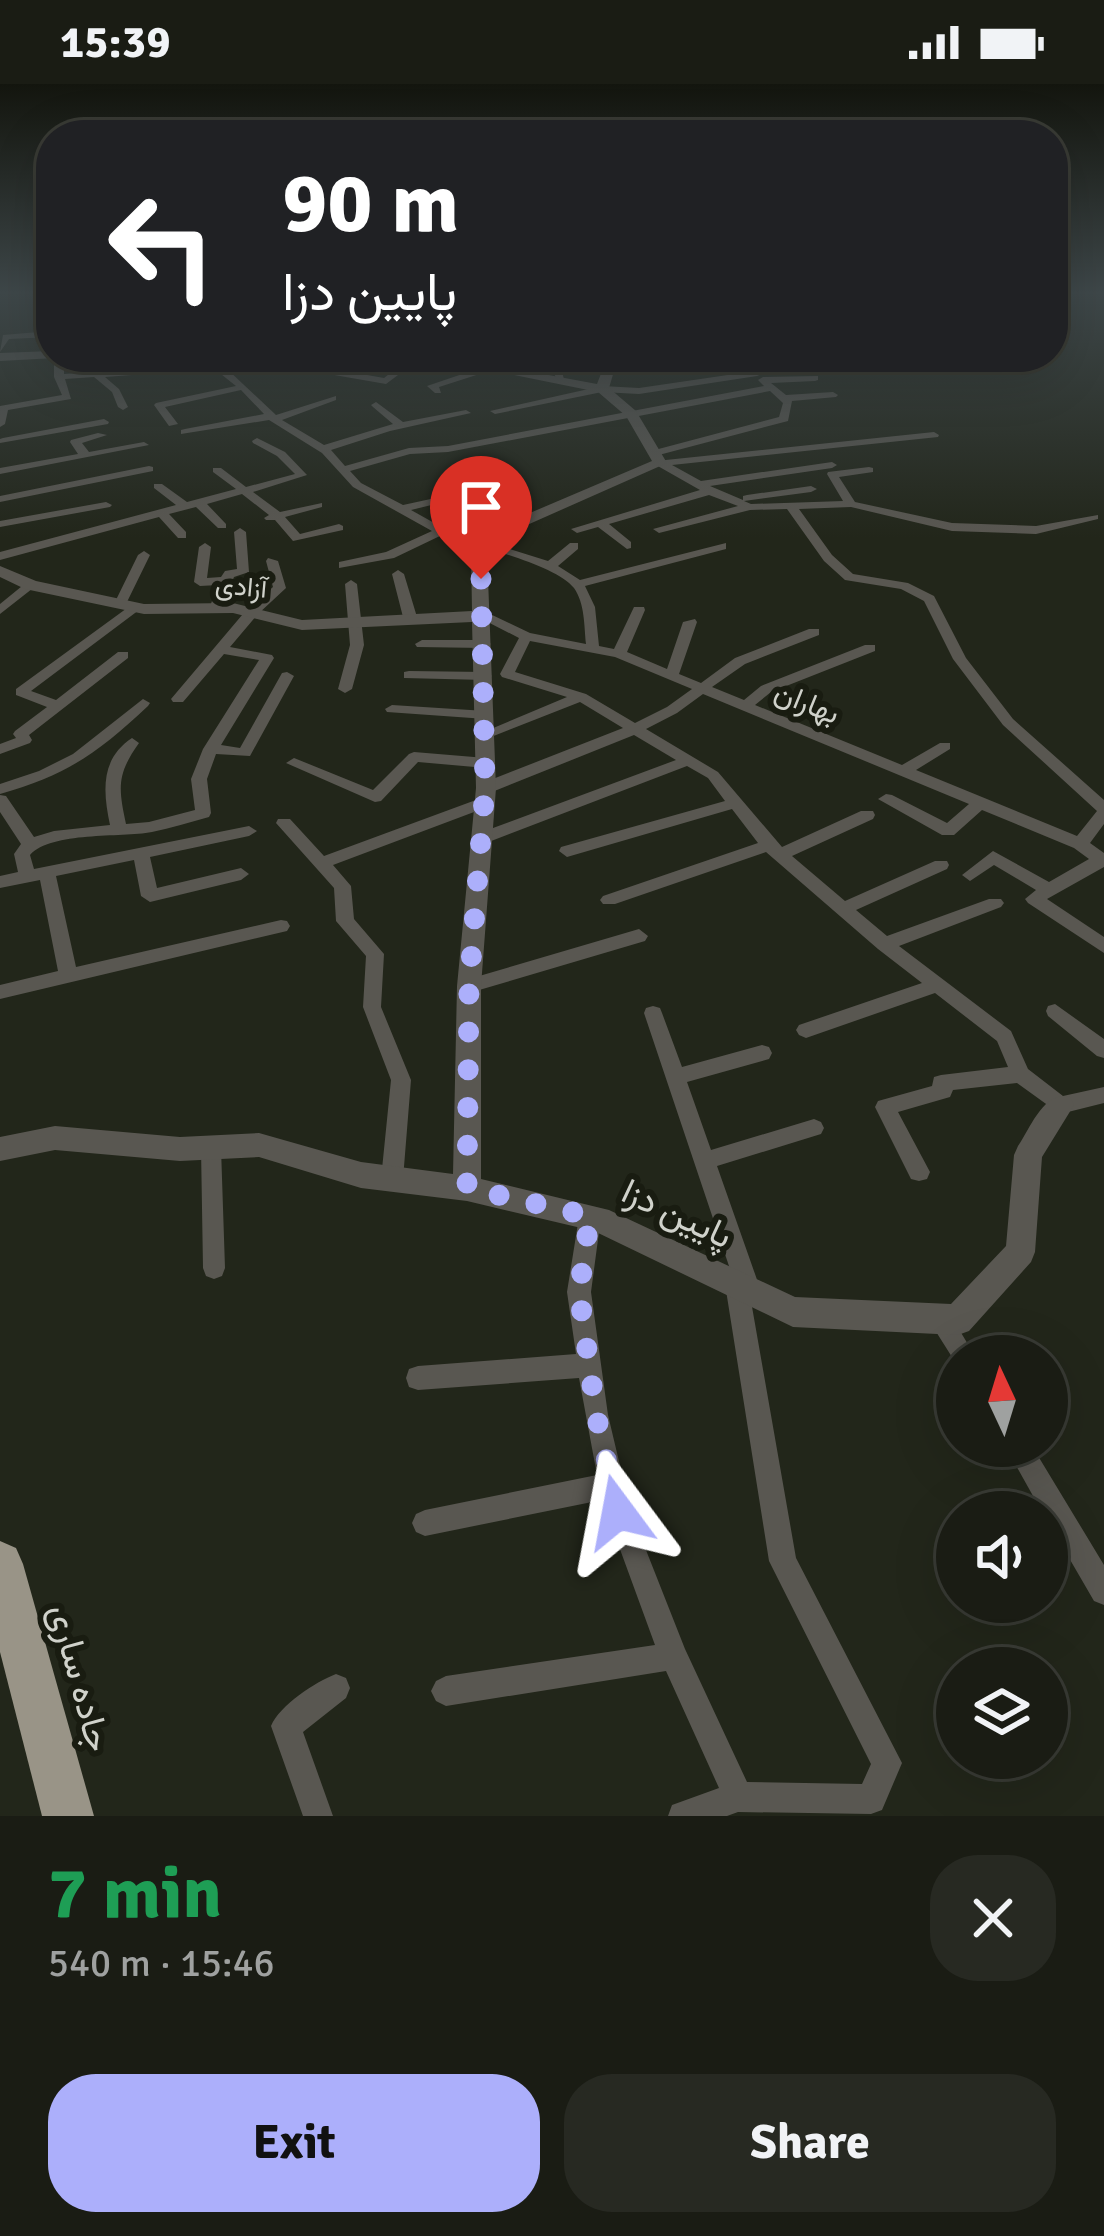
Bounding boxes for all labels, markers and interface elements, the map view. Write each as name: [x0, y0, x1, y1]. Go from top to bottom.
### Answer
text: 15:39: [60, 15, 170, 70]
text: 90 m: [282, 152, 459, 256]
icon: left: [84, 168, 240, 324]
text: پایین دزا: [282, 259, 457, 326]
pin: [430, 456, 532, 579]
icon: arrive: [448, 474, 514, 540]
street label: آزادی: [214, 568, 271, 606]
street label: بهاران: [769, 673, 845, 733]
street label: پایین دزا: [614, 1169, 739, 1260]
north arrow: [936, 1335, 1068, 1467]
map controls: [936, 1335, 1068, 1779]
position arrow: [555, 1449, 681, 1575]
button: sound: [936, 1491, 1068, 1623]
street label: جاده ساری: [39, 1599, 121, 1757]
button: layers: [936, 1647, 1068, 1779]
text: 7 min: [48, 1849, 222, 1938]
button: close: [930, 1855, 1056, 1981]
text: 540 m · 15:46: [48, 1939, 275, 1987]
button: Exit: [48, 2074, 540, 2212]
button: Share: [564, 2074, 1056, 2212]

